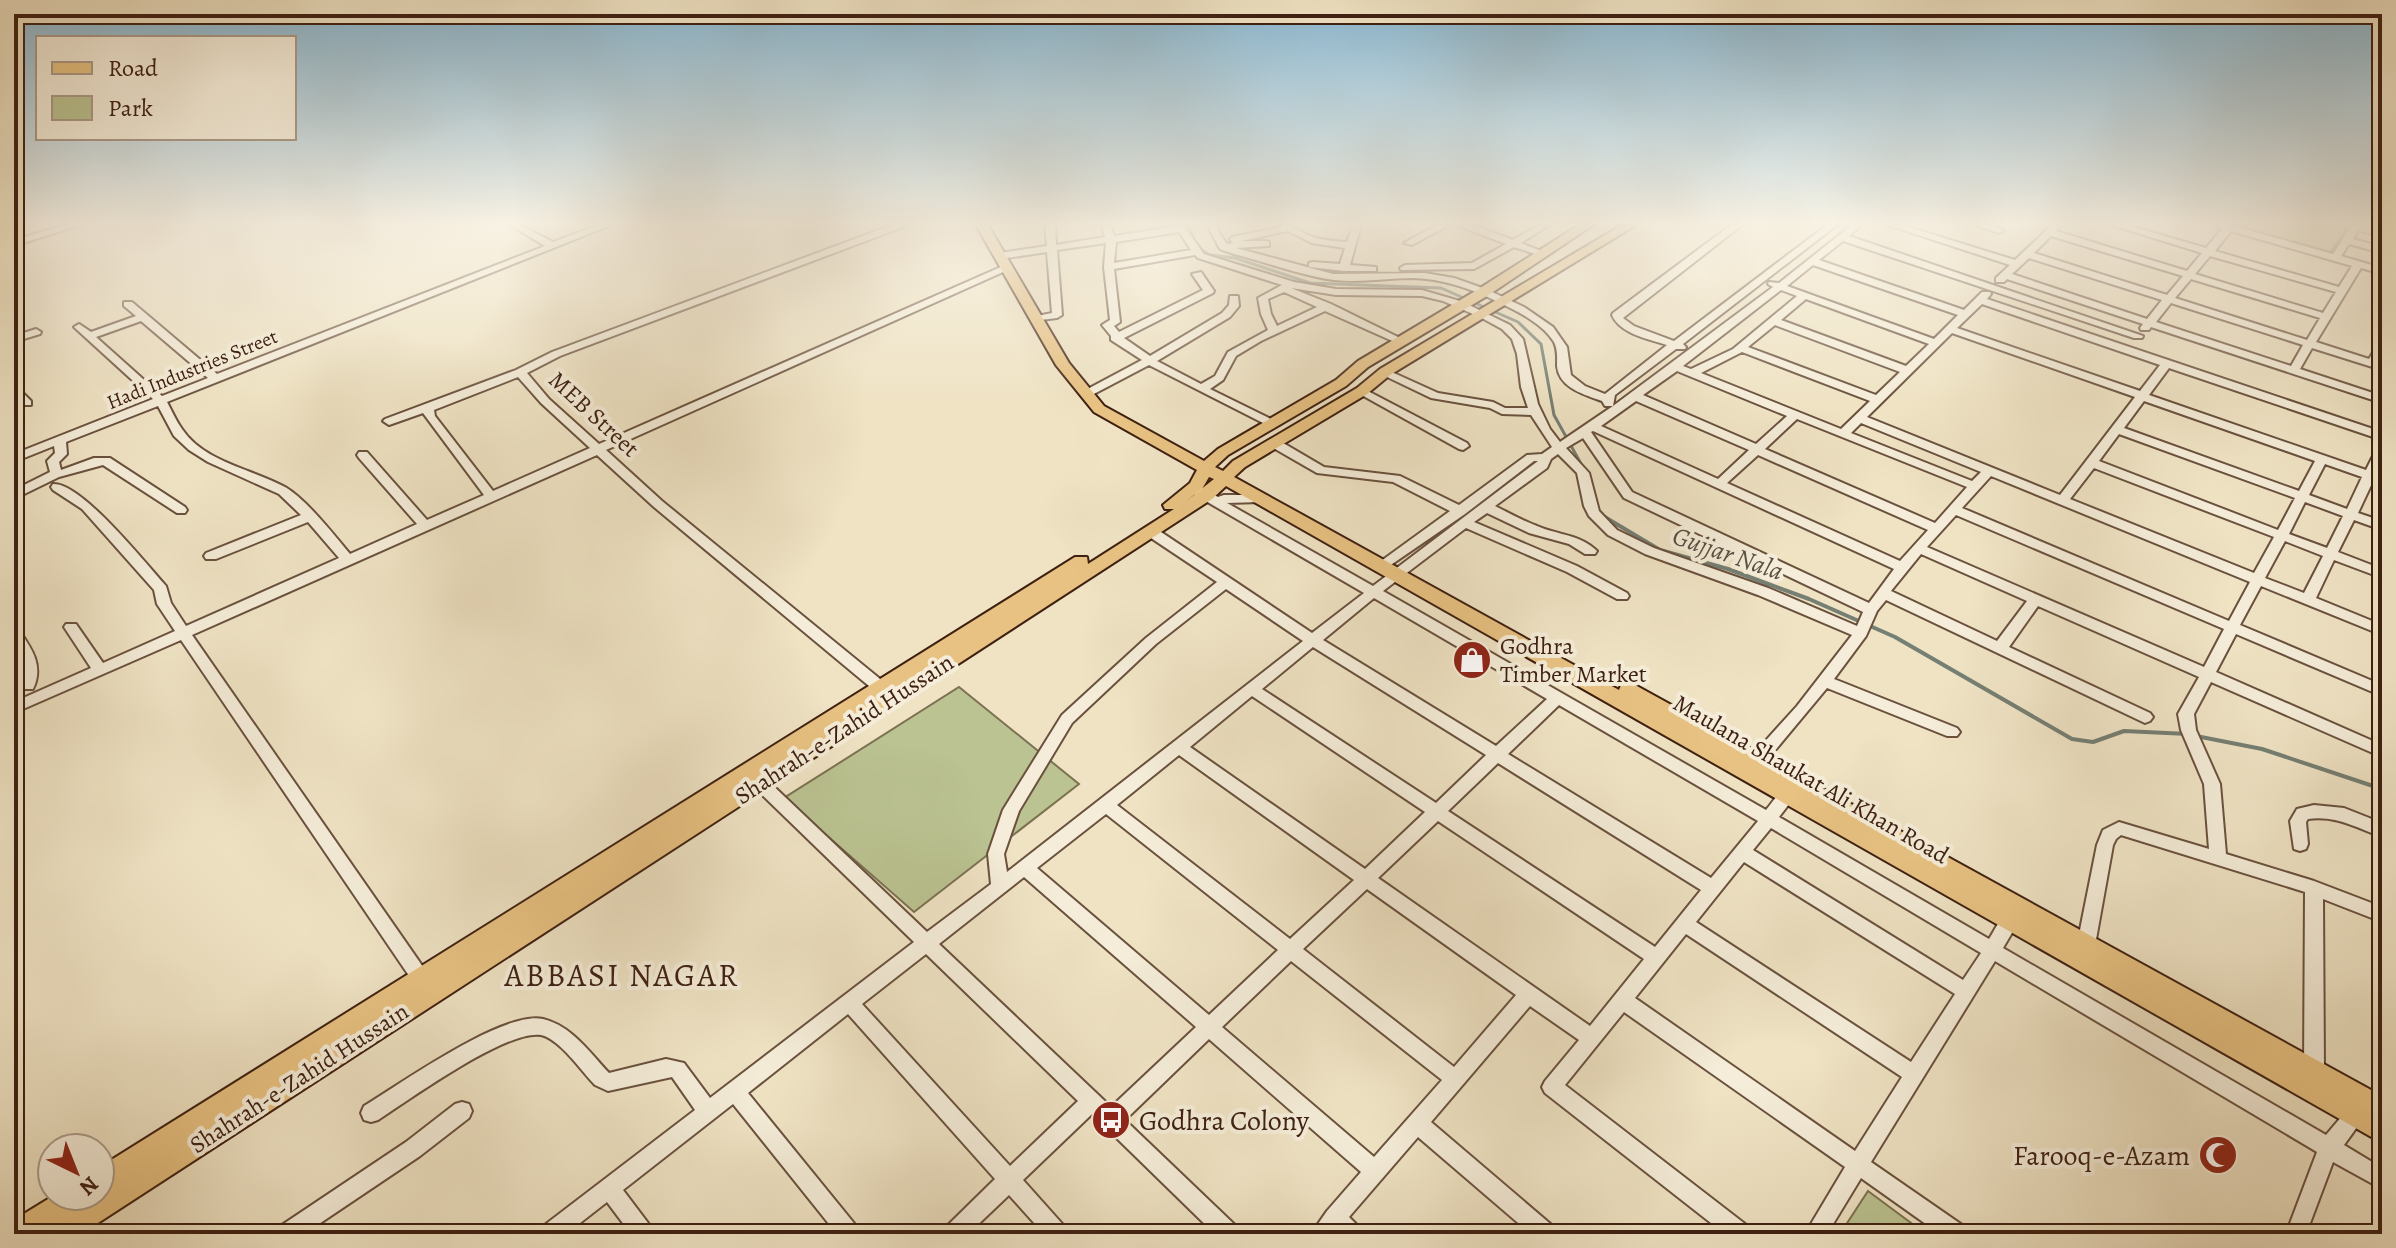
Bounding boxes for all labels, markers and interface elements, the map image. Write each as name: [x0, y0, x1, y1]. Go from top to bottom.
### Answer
legend: [36, 36, 296, 140]
text: Road: [108, 52, 158, 84]
text: Park: [108, 92, 153, 124]
street label: Hadi Industries Street: [103, 323, 282, 416]
street label: MEB Street: [542, 364, 646, 464]
water label: Gujjar Nala: [1668, 518, 1788, 589]
place label: Godhra Timber Market: [1500, 630, 1647, 690]
shop icon: Godhra Timber Market: [1451, 639, 1493, 681]
street label: Shahrah-e-Zahid Hussain: [728, 646, 960, 812]
street label: Maulana Shaukat Ali Khan Road: [1667, 687, 1955, 871]
district label: ABBASI NAGAR: [503, 953, 740, 997]
street label: Shahrah-e-Zahid Hussain: [183, 995, 415, 1161]
bus stop icon: Godhra Colony: [1090, 1099, 1132, 1141]
place label: Godhra Colony: [1139, 1102, 1310, 1140]
north arrow: [36, 1132, 116, 1212]
mosque icon: Farooq-e-Azam: [2197, 1134, 2239, 1176]
place label: Farooq-e-Azam: [2013, 1137, 2190, 1175]
text: N: [73, 1169, 105, 1202]

